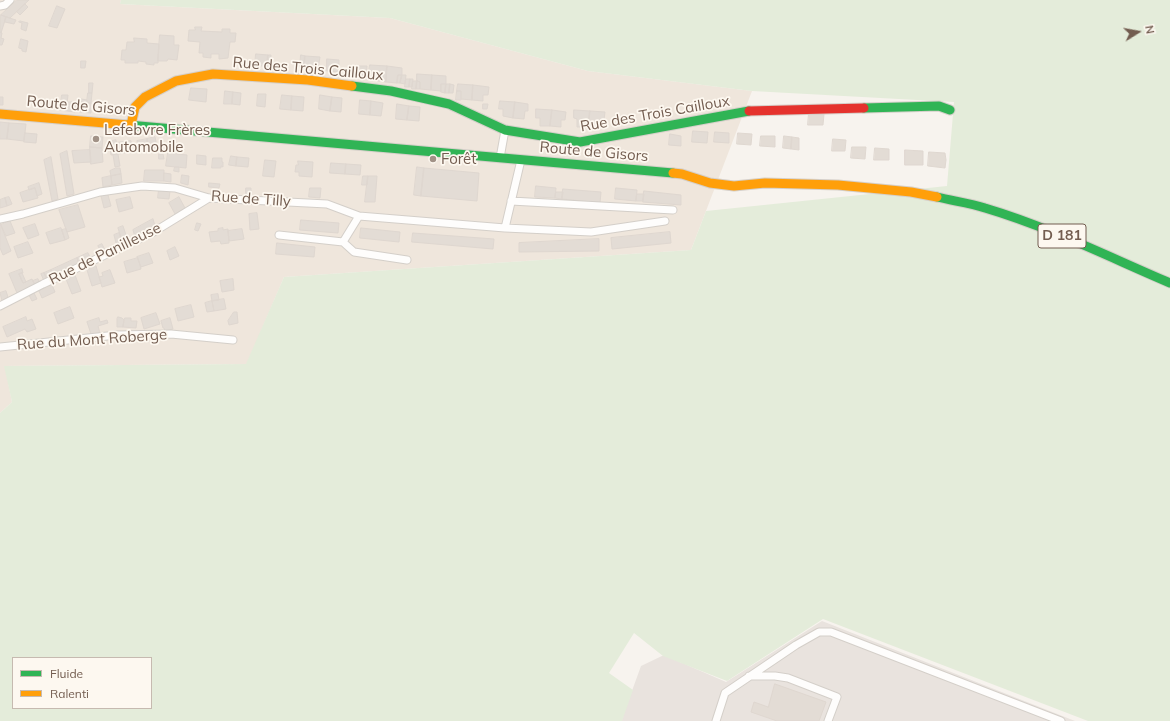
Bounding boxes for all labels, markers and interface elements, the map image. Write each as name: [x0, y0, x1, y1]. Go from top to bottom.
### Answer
north arrow: [1118, 12, 1158, 52]
text: N: [1142, 24, 1157, 35]
street label: Rue des Trois Cailloux: [232, 53, 384, 85]
street label: Route de Gisors: [26, 92, 136, 120]
street label: Rue des Trois Cailloux: [579, 92, 731, 136]
place label: Lefebvre Frères Automobile: [104, 121, 210, 156]
marker: Lefebvre Frères Automobile: [91, 134, 101, 144]
street label: Route de Gisors: [539, 138, 649, 166]
place label: Forêt: [441, 150, 476, 168]
marker: Forêt: [428, 154, 438, 164]
street label: Rue de Tilly: [211, 187, 291, 211]
street label: Rue de Panilleuse: [46, 219, 164, 289]
road number: D 181: [1038, 224, 1086, 248]
street label: Rue du Mont Roberge: [16, 326, 168, 354]
legend: [12, 657, 152, 709]
text: Fluide: [50, 666, 83, 681]
text: Ralenti: [50, 686, 89, 701]

